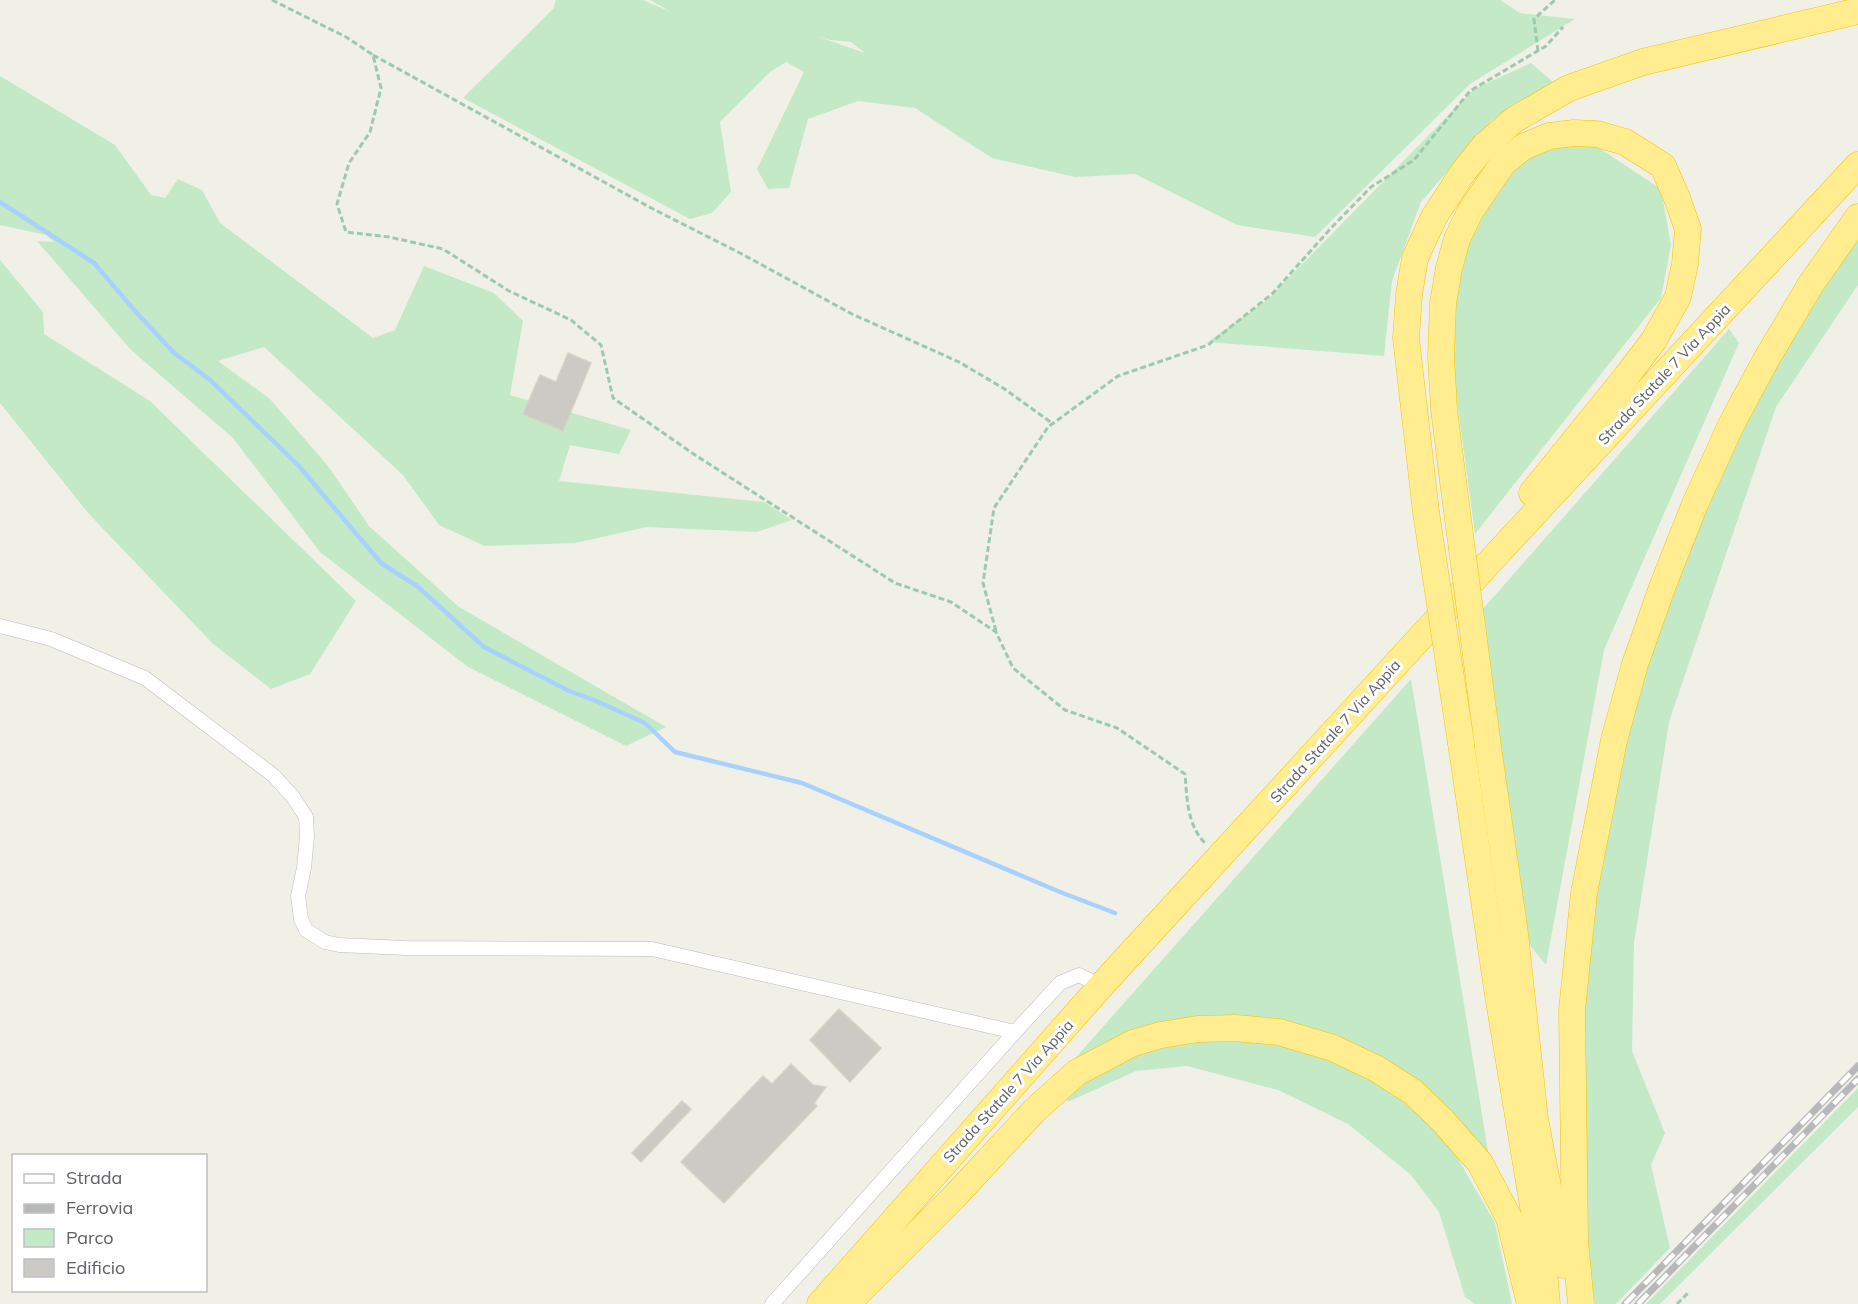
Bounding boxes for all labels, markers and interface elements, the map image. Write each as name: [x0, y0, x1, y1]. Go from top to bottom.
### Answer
street label: Strada Statale 7 Via Appia: [1594, 300, 1734, 448]
street label: Strada Statale 7 Via Appia: [1266, 656, 1404, 806]
street label: Strada Statale 7 Via Appia: [939, 1016, 1077, 1166]
legend: [12, 1154, 207, 1292]
text: Strada: [66, 1166, 122, 1189]
text: Ferrovia: [66, 1196, 133, 1219]
text: Parco: [66, 1226, 114, 1249]
text: Edificio: [66, 1256, 125, 1279]

